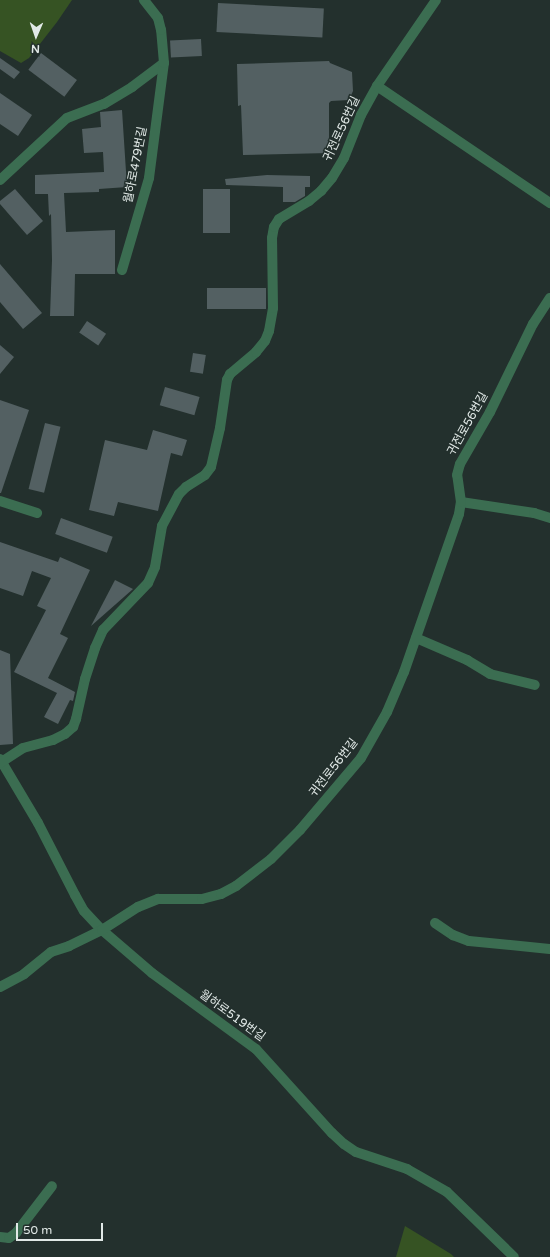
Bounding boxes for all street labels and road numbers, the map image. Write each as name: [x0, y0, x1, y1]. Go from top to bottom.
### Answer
street label: 귀전로56번길: [321, 94, 363, 164]
street label: 월하로479번길: [122, 125, 150, 205]
street label: 귀전로56번길: [445, 390, 491, 458]
street label: 귀전로56번길: [307, 736, 361, 800]
street label: 월하로519번길: [196, 987, 268, 1045]

